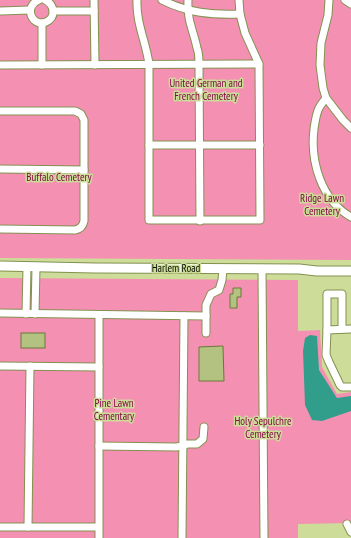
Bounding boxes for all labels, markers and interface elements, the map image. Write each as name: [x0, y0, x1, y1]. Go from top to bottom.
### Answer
park label: United German and French Cemetery: [169, 76, 243, 103]
park label: Buffalo Cemetery: [26, 170, 92, 184]
park label: Ridge Lawn Cemetery: [300, 191, 344, 218]
street label: Harlem Road: [152, 261, 201, 275]
park label: Pine Lawn Cementary: [94, 396, 135, 423]
park label: Holy Sepulchre Cemetery: [234, 414, 292, 441]

